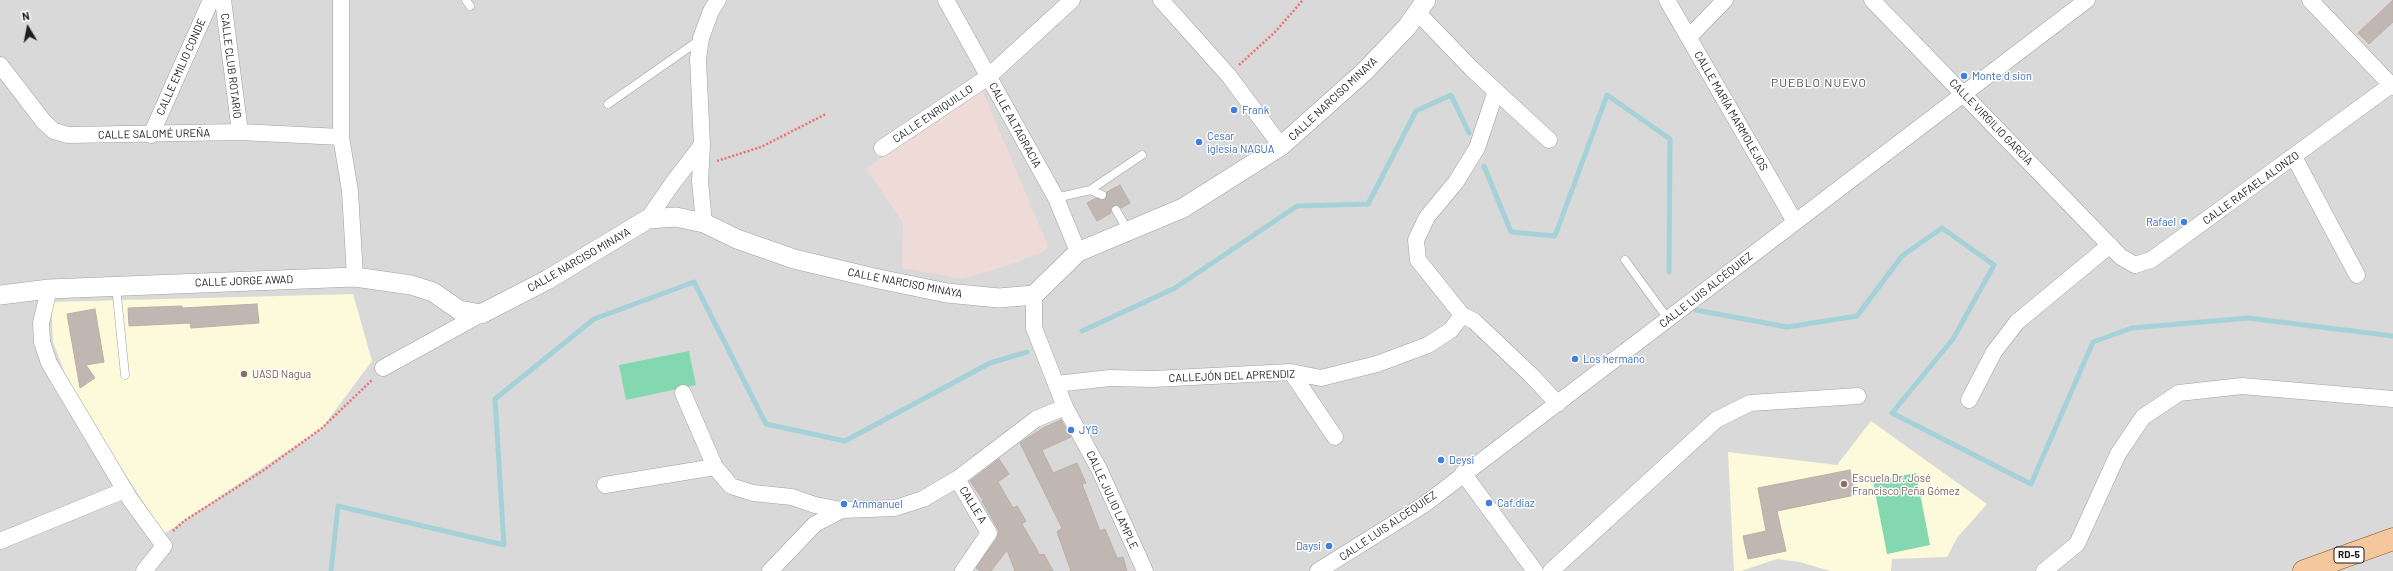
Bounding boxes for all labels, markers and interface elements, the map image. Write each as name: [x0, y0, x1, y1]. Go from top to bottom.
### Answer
north arrow: [8, 8, 48, 48]
text: N: [21, 9, 31, 23]
street label: CALLE CLUB ROTARIO: [218, 13, 244, 119]
street label: CALLE EMILIO CONDE: [154, 17, 208, 117]
street label: CALLE MARÍA MARMOLEJOS: [1691, 49, 1771, 173]
street label: CALLE NARCISO MINAYA: [1286, 54, 1380, 144]
place label: Monte d sion: [1972, 69, 2032, 83]
marker: Monte d sion: [1959, 71, 1969, 81]
district label: PUEBLO NUEVO: [1771, 76, 1867, 90]
street label: CALLE VIRGILIO GARCÍA: [1946, 76, 2036, 168]
street label: CALLE ALTAGRACIA: [986, 80, 1044, 170]
street label: CALLE ENRIQUILLO: [890, 82, 976, 146]
place label: Frank: [1242, 103, 1269, 117]
marker: Frank: [1229, 105, 1239, 115]
street label: CALLE SALOMÉ UREÑA: [98, 126, 210, 142]
place label: Cesar iglesia NAGUA: [1207, 129, 1274, 155]
marker: Cesar iglesia NAGUA: [1194, 137, 1204, 147]
street label: CALLE RAFAEL ALONZO: [2200, 149, 2302, 227]
place label: Rafael: [2146, 215, 2176, 229]
marker: Rafael: [2179, 217, 2189, 227]
street label: CALLE NARCISO MINAYA: [525, 225, 633, 295]
street label: CALLE LUIS ALCÉQUIEZ: [1657, 249, 1755, 331]
street label: CALLE NARCISO MINAYA: [847, 265, 963, 301]
street label: CALLE JORGE AWAD: [195, 273, 293, 289]
place label: Los hermano: [1583, 352, 1645, 366]
marker: Los hermano: [1570, 354, 1580, 364]
place label: UASD Nagua: [252, 367, 311, 381]
street label: CALLEJÓN DEL APRENDIZ: [1169, 367, 1295, 385]
marker: UASD Nagua: [239, 369, 249, 379]
place label: JYB: [1079, 423, 1098, 437]
marker: JYB: [1066, 425, 1076, 435]
street label: CALLE JULIO LAMPLE: [1083, 449, 1141, 551]
place label: Deysi: [1449, 453, 1474, 467]
marker: Deysi: [1436, 455, 1446, 465]
place label: Escuela Dr. José Francisco Peña Gómez: [1852, 471, 1960, 497]
marker: Escuela Dr. José Francisco Peña Gómez: [1839, 479, 1849, 489]
street label: CALLE A: [956, 484, 990, 526]
street label: CALLE LUIS ALCÉQUIEZ: [1337, 488, 1439, 564]
place label: Caf.diaz: [1497, 496, 1535, 510]
place label: Ammanuel: [852, 497, 903, 511]
marker: Caf.diaz: [1484, 498, 1494, 508]
marker: Ammanuel: [839, 499, 849, 509]
place label: Daysi: [1296, 539, 1321, 553]
marker: Daysi: [1324, 541, 1334, 551]
road number: RD-5: [2334, 547, 2364, 563]

